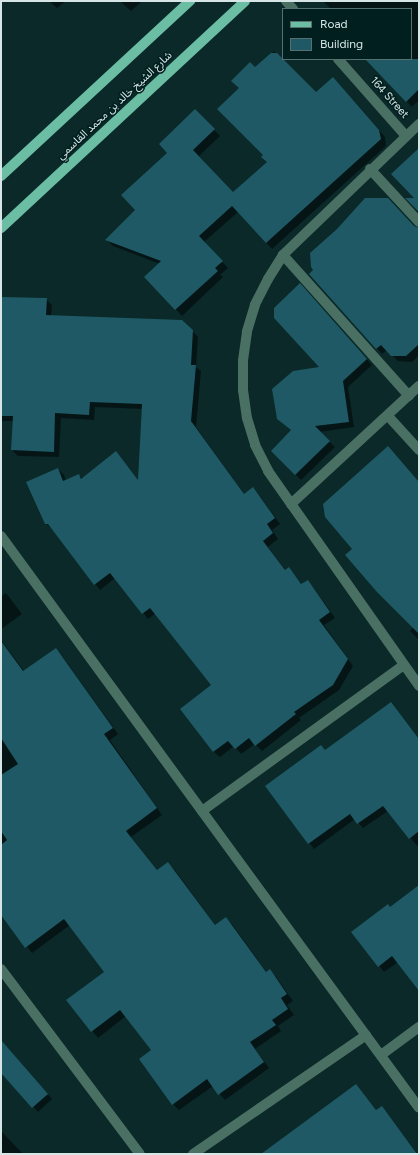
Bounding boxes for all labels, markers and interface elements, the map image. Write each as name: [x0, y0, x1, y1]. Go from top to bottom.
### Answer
legend: [282, 8, 412, 60]
text: Road: [320, 17, 348, 31]
text: Building: [320, 37, 363, 51]
street label: شارع الشيخ خالد بن محمد القاسمي: [55, 49, 175, 163]
street label: 164 Street: [367, 75, 411, 121]

